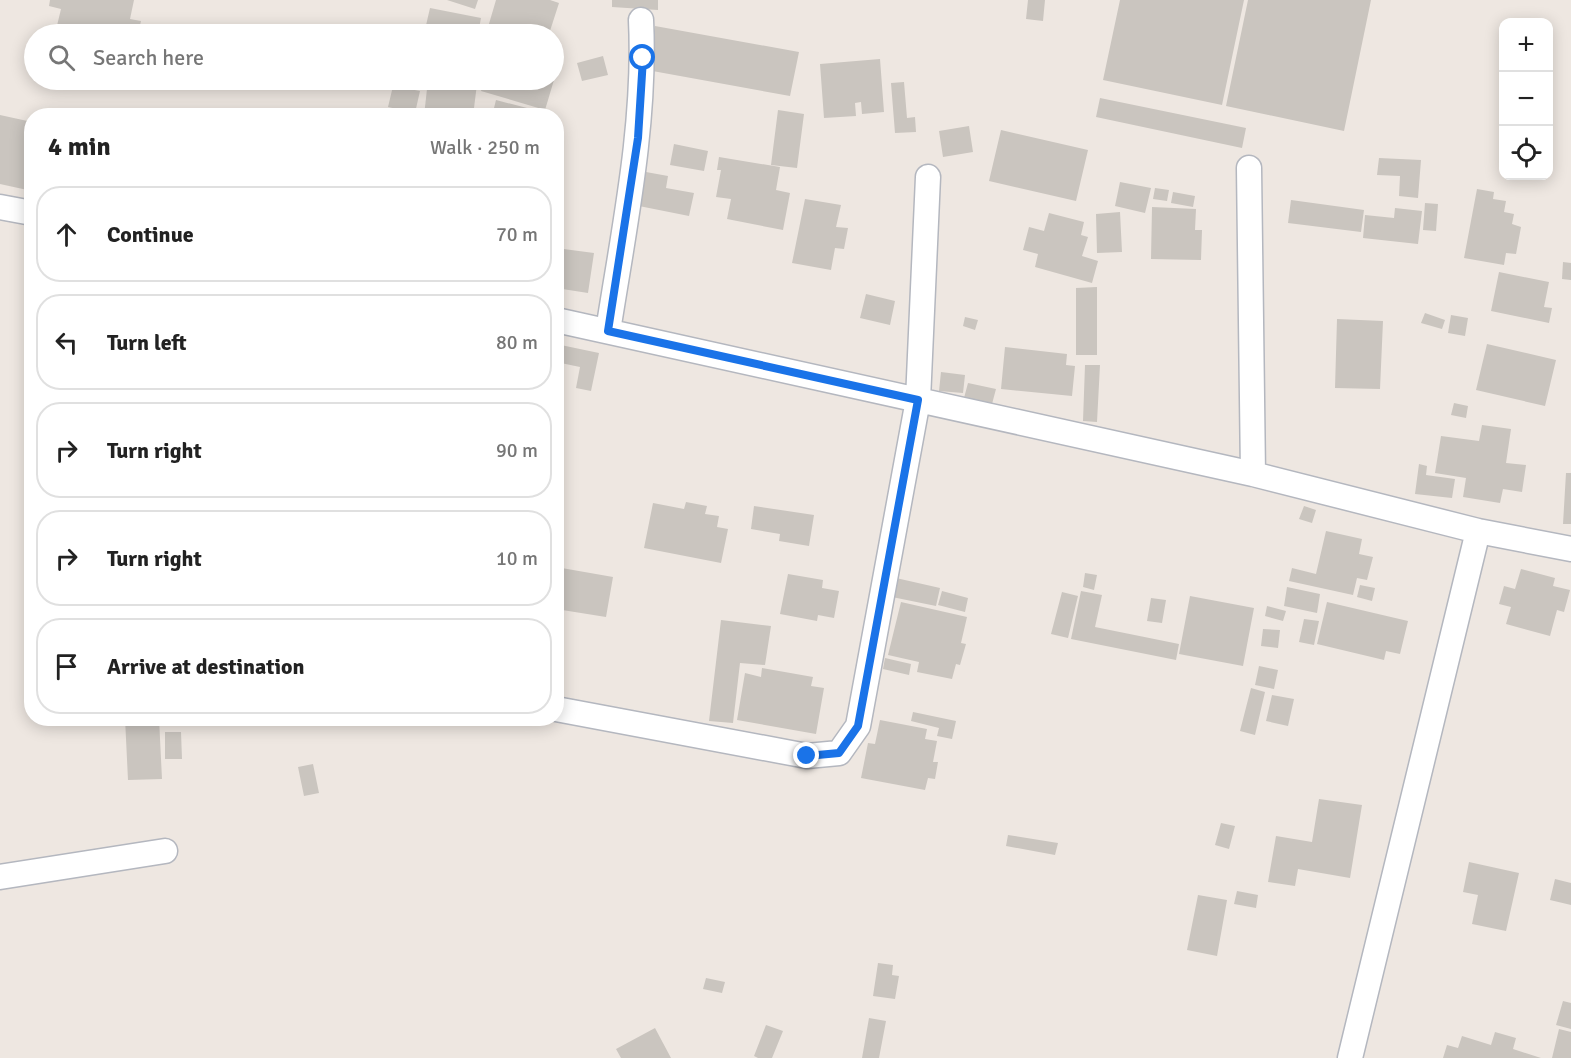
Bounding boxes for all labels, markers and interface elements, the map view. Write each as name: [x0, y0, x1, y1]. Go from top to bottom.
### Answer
map controls: [1499, 18, 1553, 180]
button: +: [1499, 18, 1553, 72]
search box: [24, 24, 564, 90]
icon: search: [45, 41, 78, 74]
text: Search here: [93, 44, 204, 71]
route start: [629, 44, 655, 70]
button: −: [1499, 72, 1553, 126]
button: locate: [1499, 126, 1553, 180]
text: 4 min: [48, 131, 111, 163]
text: Walk · 250 m: [430, 135, 540, 160]
icon: ahead: [50, 218, 83, 251]
text: Continue: [107, 221, 194, 248]
text: 70 m: [496, 222, 538, 247]
icon: left: [50, 326, 83, 359]
text: Turn left: [107, 329, 187, 356]
text: 80 m: [496, 330, 538, 355]
icon: right: [50, 434, 83, 467]
text: Turn right: [107, 437, 202, 464]
text: 90 m: [496, 438, 538, 463]
icon: right: [50, 542, 83, 575]
text: Turn right: [107, 545, 202, 572]
text: 10 m: [496, 546, 538, 571]
icon: arrive: [50, 650, 83, 683]
text: Arrive at destination: [107, 653, 304, 680]
route end: [793, 742, 819, 768]

